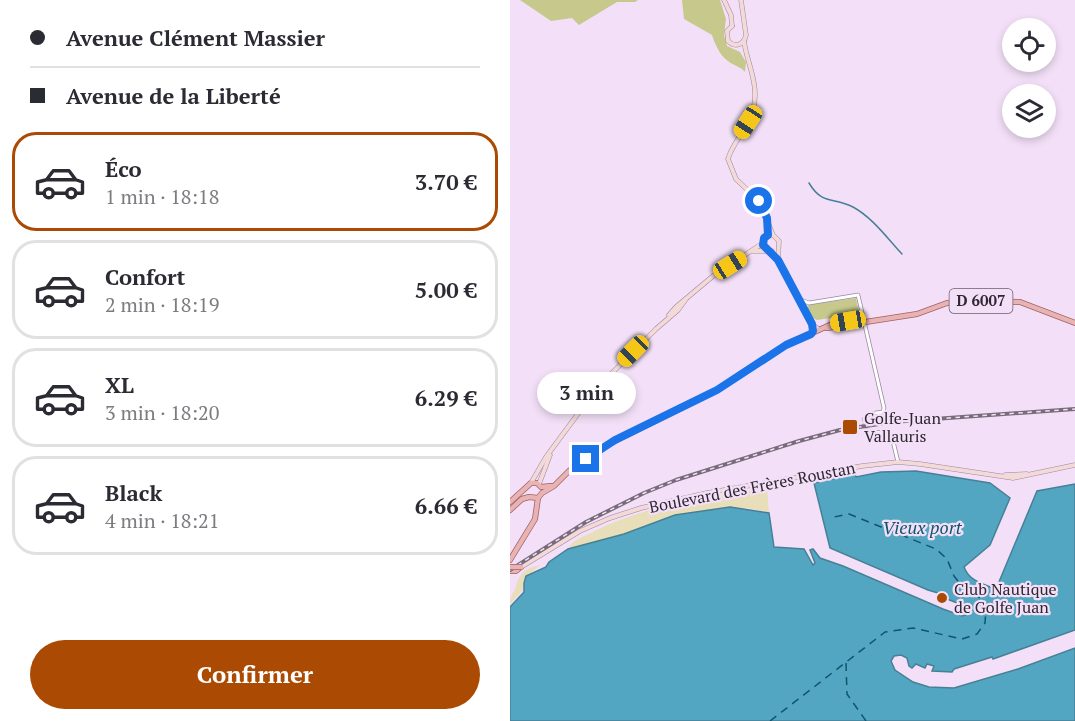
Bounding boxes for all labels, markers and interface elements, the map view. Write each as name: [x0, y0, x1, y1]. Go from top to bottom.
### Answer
map controls: [1002, 18, 1056, 138]
button: locate: [1002, 18, 1056, 72]
text: Avenue Clément Massier: [66, 23, 325, 52]
text: Avenue de la Liberté: [66, 81, 281, 110]
button: layers: [1002, 84, 1056, 138]
car: [731, 102, 765, 142]
text: Éco: [105, 154, 142, 183]
icon: car: [33, 155, 87, 209]
text: 3.70 €: [415, 167, 477, 196]
text: 1 min · 18:18: [105, 183, 219, 210]
route start: [745, 187, 772, 214]
car: [710, 248, 750, 282]
text: Confort: [105, 262, 185, 291]
icon: car: [33, 263, 87, 317]
text: 5.00 €: [415, 275, 477, 304]
road number: D 6007: [950, 289, 1012, 313]
text: 2 min · 18:19: [105, 291, 219, 318]
car: [829, 309, 867, 333]
car: [614, 332, 652, 370]
text: XL: [105, 370, 134, 399]
icon: car: [33, 371, 87, 425]
callout: 3 min: [536, 372, 635, 414]
text: 3 min: [559, 379, 614, 406]
text: 6.29 €: [415, 383, 477, 412]
text: 3 min · 18:20: [105, 399, 219, 426]
place label: Golfe-Juan Vallauris: [864, 407, 941, 447]
marker: Golfe-Juan Vallauris: [841, 418, 859, 436]
route end: [572, 445, 599, 472]
street label: Boulevard des Frères Roustan: [647, 456, 857, 518]
text: Black: [105, 478, 162, 507]
icon: car: [33, 479, 87, 533]
text: 6.66 €: [415, 491, 477, 520]
text: 4 min · 18:21: [105, 507, 219, 534]
water label: Vieux port: [882, 515, 963, 539]
place label: Club Nautique de Golfe Juan: [954, 578, 1057, 618]
marker: Club Nautique de Golfe Juan: [935, 591, 949, 605]
button: Confirmer: [30, 640, 480, 709]

